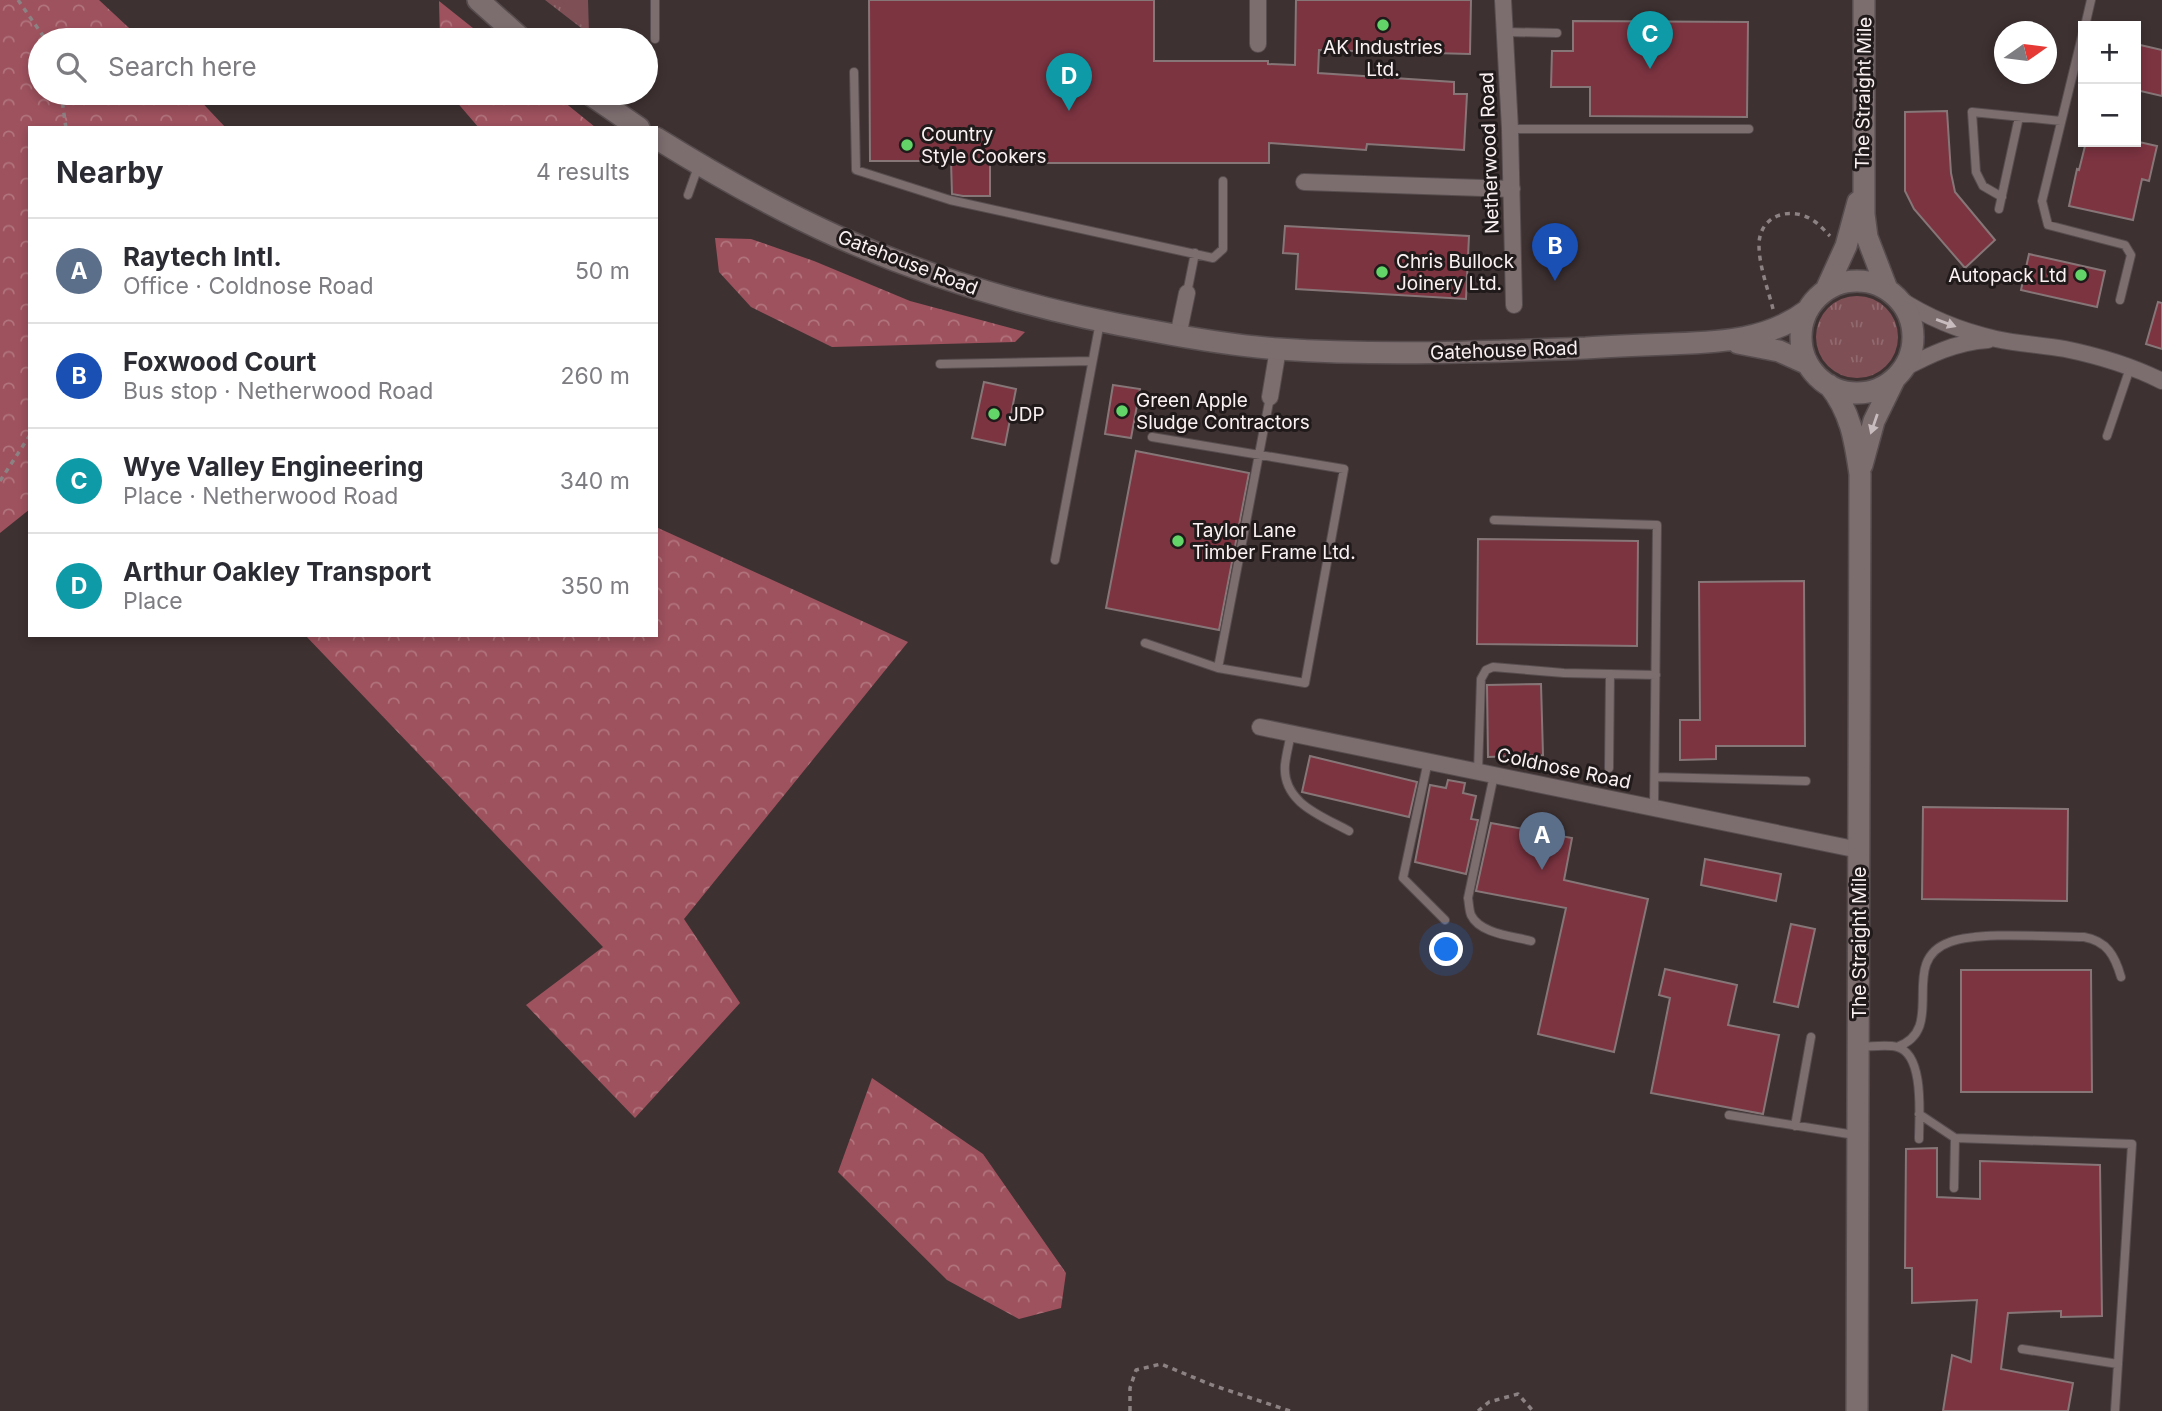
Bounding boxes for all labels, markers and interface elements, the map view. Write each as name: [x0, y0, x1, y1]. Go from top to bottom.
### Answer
pin: C: [1627, 11, 1673, 69]
street label: The Straight Mile: [1851, 16, 1876, 170]
marker: AK Industries Ltd.: [1375, 17, 1391, 33]
north arrow: [1994, 21, 2057, 84]
map controls: [2078, 21, 2141, 147]
button: +: [2078, 21, 2141, 84]
search box: [28, 28, 658, 105]
place label: AK Industries Ltd.: [1323, 36, 1443, 81]
icon: search: [52, 48, 90, 86]
text: Search here: [108, 51, 257, 82]
pin: D: [1046, 53, 1092, 111]
street label: Netherwood Road: [1475, 72, 1504, 234]
button: −: [2078, 84, 2141, 147]
place label: Country Style Cookers: [921, 123, 1047, 168]
marker: Country Style Cookers: [899, 137, 915, 153]
text: Nearby: [56, 154, 164, 190]
text: 4 results: [536, 158, 630, 186]
pin: B: [1532, 223, 1578, 281]
street label: Gatehouse Road: [835, 225, 981, 300]
text: Raytech Intl.: [123, 241, 282, 272]
place label: Chris Bullock Joinery Ltd.: [1396, 250, 1515, 295]
text: A: [70, 257, 88, 285]
text: 50 m: [575, 257, 630, 285]
marker: Chris Bullock Joinery Ltd.: [1374, 264, 1390, 280]
place label: Autopack Ltd: [1948, 264, 2067, 287]
marker: Autopack Ltd: [2073, 267, 2089, 283]
text: Office · Coldnose Road: [123, 272, 374, 300]
one-way arrow: [1935, 318, 1956, 329]
street label: Gatehouse Road: [1430, 336, 1578, 365]
text: Foxwood Court: [123, 346, 316, 377]
text: B: [71, 362, 87, 390]
text: 260 m: [561, 362, 630, 390]
text: Bus stop · Netherwood Road: [123, 377, 433, 405]
place label: Green Apple Sludge Contractors: [1136, 389, 1310, 434]
place label: JDP: [1008, 403, 1045, 426]
marker: Green Apple Sludge Contractors: [1114, 403, 1130, 419]
marker: JDP: [986, 406, 1002, 422]
one-way arrow: [1868, 413, 1879, 434]
text: Wye Valley Engineering: [123, 451, 424, 482]
text: C: [70, 467, 88, 495]
text: 340 m: [560, 467, 630, 495]
text: Place · Netherwood Road: [123, 482, 398, 510]
place label: Taylor Lane Timber Frame Ltd.: [1192, 519, 1356, 564]
marker: Taylor Lane Timber Frame Ltd.: [1170, 533, 1186, 549]
text: Arthur Oakley Transport: [123, 556, 431, 587]
text: D: [71, 572, 87, 600]
text: 350 m: [561, 572, 630, 600]
text: Place: [123, 587, 183, 615]
street label: Coldnose Road: [1495, 743, 1633, 794]
pin: A: [1519, 812, 1565, 870]
street label: The Straight Mile: [1848, 867, 1871, 1019]
your location: [1429, 932, 1463, 966]

